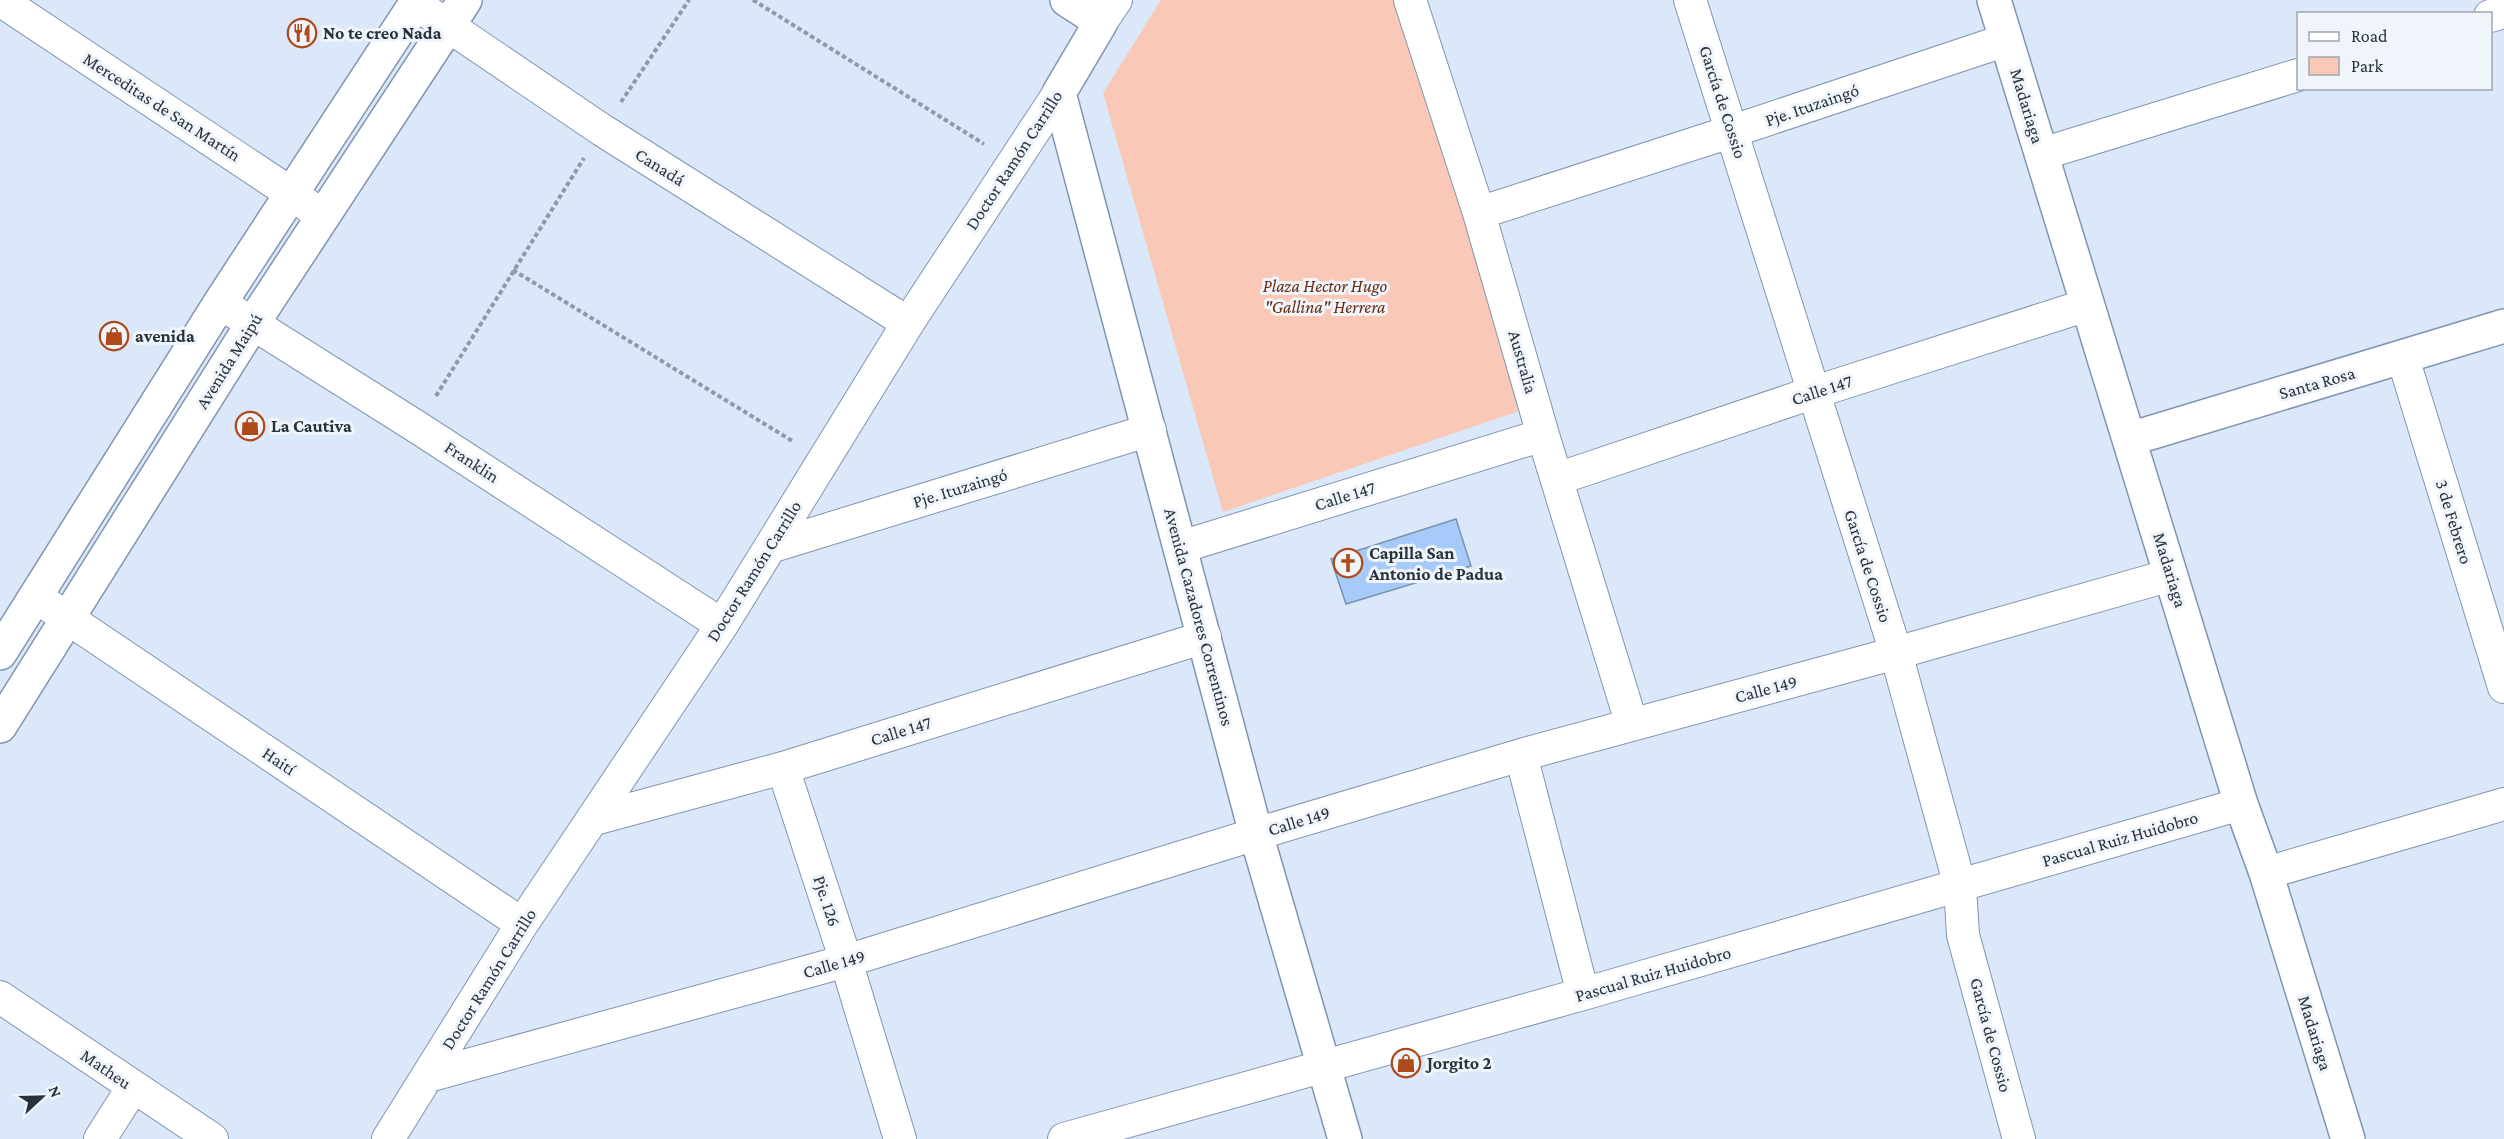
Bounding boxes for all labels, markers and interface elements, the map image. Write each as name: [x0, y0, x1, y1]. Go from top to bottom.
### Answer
legend: [2297, 12, 2492, 90]
restaurant icon: No te creo Nada: [286, 17, 318, 49]
place label: No te creo Nada: [323, 23, 442, 43]
text: Road: [2351, 26, 2388, 46]
street label: García de Cossio: [1695, 43, 1751, 161]
street label: Merceditas de San Martín: [80, 49, 245, 166]
text: Park: [2351, 56, 2383, 76]
street label: Madariaga: [2006, 66, 2048, 146]
street label: Pje. Ituzaingó: [1763, 80, 1862, 131]
street label: Doctor Ramón Carrillo: [961, 86, 1067, 234]
street label: Canadá: [632, 144, 688, 190]
park label: Plaza Hector Hugo "Gallina" Herrera: [1263, 276, 1388, 317]
street label: Avenida Maipú: [192, 309, 266, 412]
shop icon: avenida: [98, 320, 130, 352]
place label: avenida: [135, 326, 195, 346]
street label: Australia: [1504, 328, 1542, 396]
street label: Santa Rosa: [2277, 363, 2357, 403]
street label: Calle 147: [1789, 371, 1855, 409]
shop icon: La Cautiva: [234, 410, 266, 442]
place label: La Cautiva: [271, 416, 352, 436]
street label: Franklin: [441, 437, 503, 487]
street label: Pje. Ituzaingó: [910, 464, 1010, 513]
street label: Calle 147: [1312, 477, 1378, 515]
street label: 3 de Febrero: [2432, 477, 2476, 567]
street label: Doctor Ramón Carrillo: [703, 497, 806, 645]
street label: Avenida Cazadores Correntinos: [1160, 506, 1238, 728]
street label: García de Cossio: [1840, 507, 1896, 625]
street label: Madariaga: [2149, 530, 2191, 610]
place label: Capilla San Antonio de Padua: [1368, 543, 1503, 584]
church icon: Capilla San Antonio de Padua: [1332, 547, 1364, 579]
street label: Calle 149: [1733, 671, 1799, 707]
street label: Calle 147: [868, 712, 934, 750]
street label: Haití: [259, 743, 300, 780]
street label: Calle 149: [1266, 802, 1332, 840]
street label: Pascual Ruiz Huidobro: [2040, 807, 2200, 871]
street label: Pje. 126: [808, 873, 845, 929]
street label: Doctor Ramón Carrillo: [438, 905, 541, 1053]
street label: Pascual Ruiz Huidobro: [1573, 942, 1733, 1006]
street label: Calle 149: [801, 946, 867, 982]
street label: García de Cossio: [1966, 976, 2016, 1094]
street label: Madariaga: [2294, 993, 2336, 1073]
street label: Matheu: [77, 1045, 135, 1093]
shop icon: Jorgito 2: [1390, 1047, 1422, 1079]
place label: Jorgito 2: [1425, 1053, 1492, 1073]
north arrow: [12, 1067, 72, 1127]
text: N: [46, 1083, 65, 1100]

